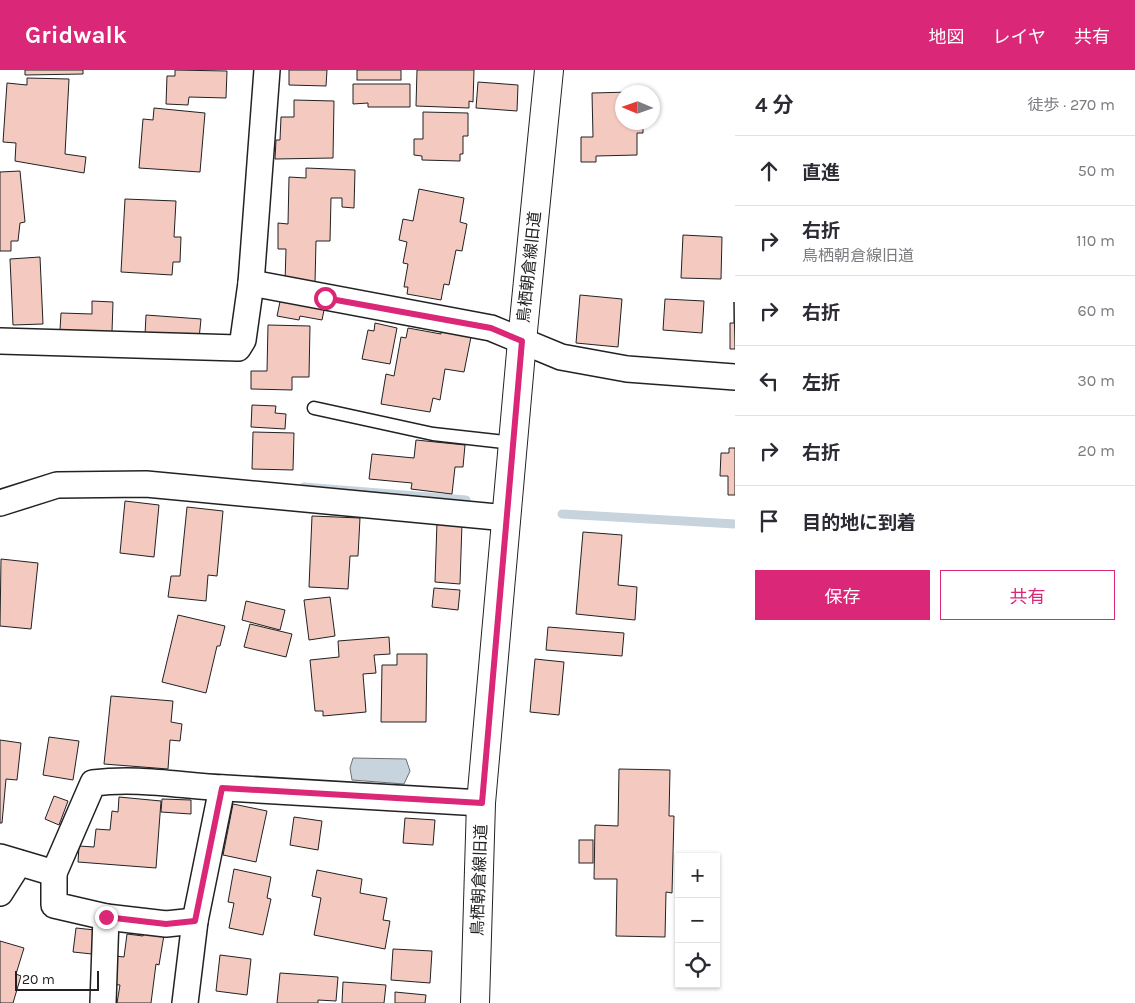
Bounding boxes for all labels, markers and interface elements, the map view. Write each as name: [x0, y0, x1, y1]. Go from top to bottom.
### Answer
text: Gridwalk: [25, 21, 127, 49]
text: 地図: [929, 26, 965, 48]
text: レイヤ: [993, 26, 1046, 48]
text: 共有: [1074, 26, 1110, 48]
north arrow: [615, 85, 660, 130]
text: 4 分: [755, 93, 794, 117]
text: 徒歩 · 270 m: [1027, 95, 1115, 114]
icon: ahead: [755, 157, 783, 185]
text: 50 m: [1078, 161, 1115, 180]
text: 直進: [802, 162, 840, 184]
street label: 鳥栖朝倉線旧道: [514, 210, 544, 324]
text: 右折: [802, 220, 840, 242]
icon: right: [755, 227, 783, 255]
text: 110 m: [1076, 231, 1115, 250]
text: 鳥栖朝倉線旧道: [802, 246, 914, 265]
route start: [314, 287, 337, 310]
icon: right: [755, 297, 783, 325]
text: 60 m: [1078, 301, 1115, 320]
text: 右折: [802, 302, 840, 324]
icon: left: [755, 367, 783, 395]
text: 30 m: [1077, 371, 1115, 390]
text: 左折: [802, 372, 840, 394]
icon: right: [755, 437, 783, 465]
text: 20 m: [1077, 441, 1115, 460]
text: 右折: [802, 442, 840, 464]
icon: arrive: [755, 507, 783, 535]
text: 目的地に到着: [802, 512, 916, 534]
button: 保存: [755, 570, 930, 620]
button: 共有: [940, 570, 1115, 620]
street label: 鳥栖朝倉線旧道: [468, 824, 490, 936]
map controls: [675, 853, 720, 988]
button: +: [675, 853, 720, 898]
button: −: [675, 898, 720, 943]
route end: [95, 906, 118, 929]
button: locate: [675, 943, 720, 988]
scale bar: [15, 968, 99, 991]
text: 20 m: [22, 971, 55, 988]

